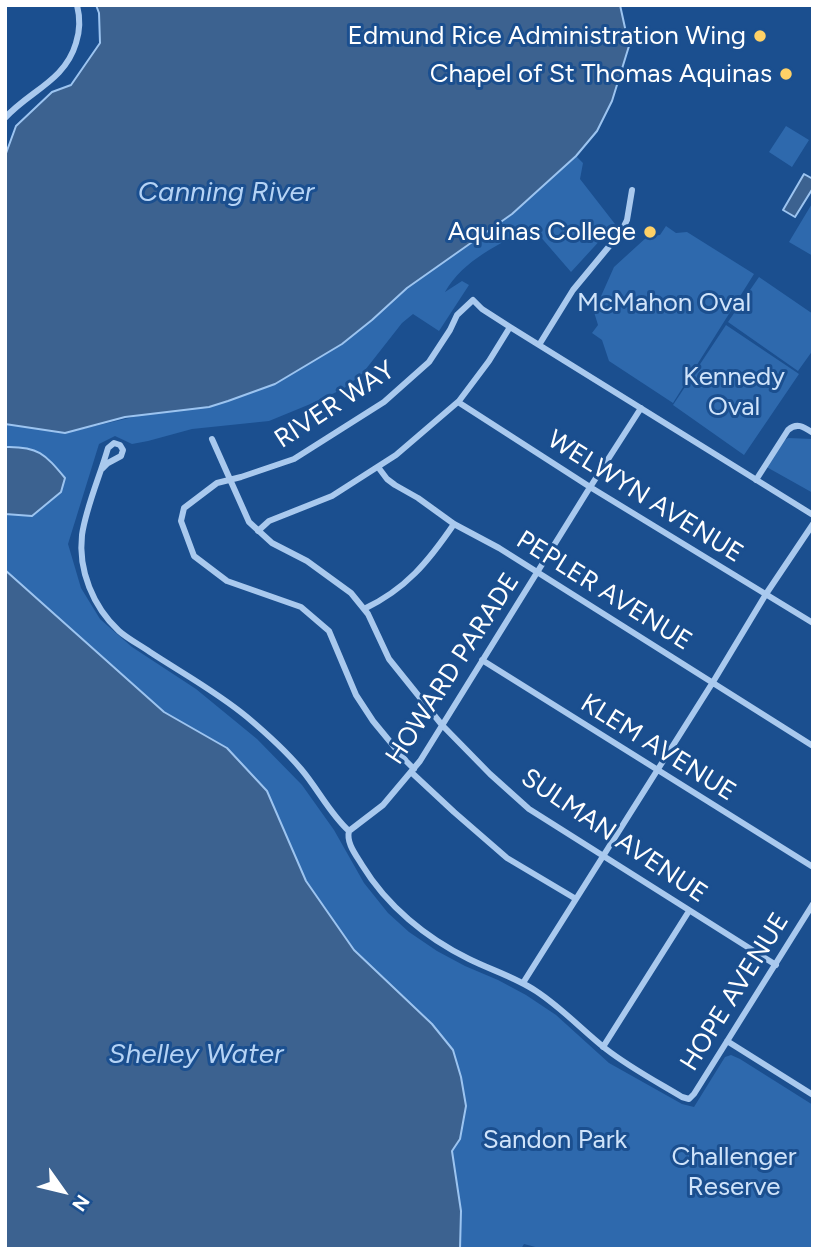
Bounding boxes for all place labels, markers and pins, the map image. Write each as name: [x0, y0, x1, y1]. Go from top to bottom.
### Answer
place label: Edmund Rice Administration Wing: [348, 20, 746, 52]
marker: Edmund Rice Administration Wing: [752, 28, 768, 44]
place label: Chapel of St Thomas Aquinas: [430, 58, 772, 90]
marker: Chapel of St Thomas Aquinas: [778, 66, 794, 82]
place label: Aquinas College: [448, 216, 636, 248]
marker: Aquinas College: [642, 224, 658, 240]

